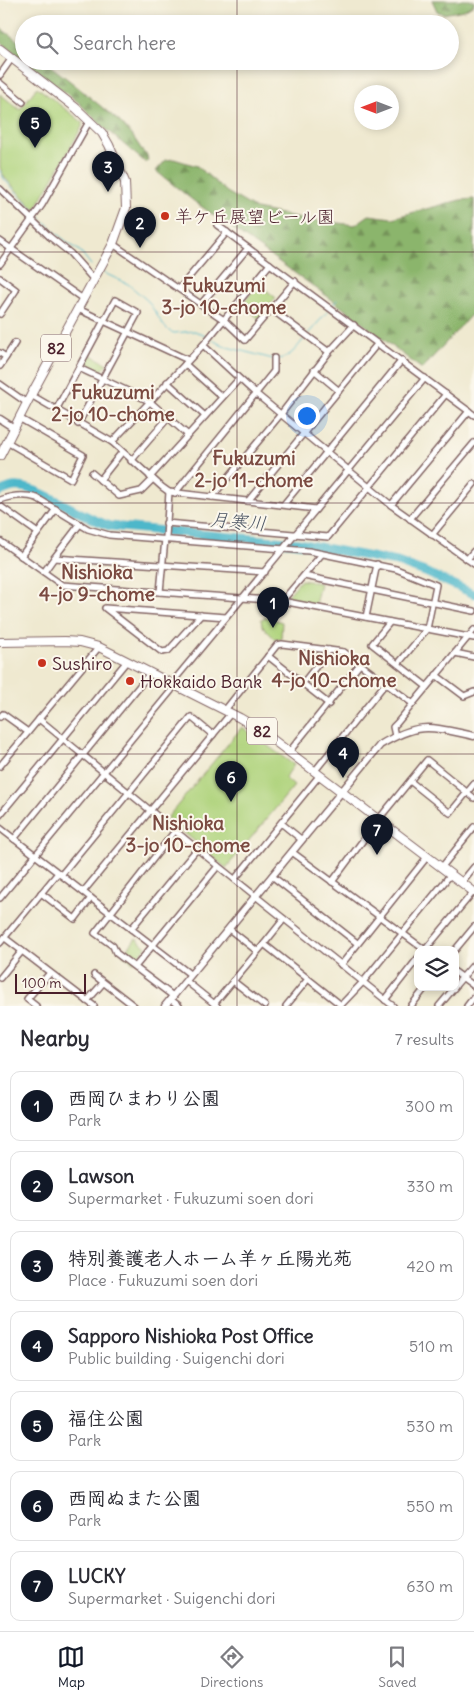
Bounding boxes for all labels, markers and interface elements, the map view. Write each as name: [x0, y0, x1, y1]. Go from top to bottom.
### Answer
search box: [15, 15, 459, 70]
icon: search: [33, 29, 61, 57]
text: Search here: [73, 31, 176, 55]
north arrow: [354, 85, 399, 130]
pin: 5: [19, 107, 51, 148]
pin: 3: [92, 151, 124, 192]
place label: 羊ケ丘展望ビール園: [175, 205, 335, 228]
pin: 2: [124, 207, 156, 248]
marker: 羊ケ丘展望ビール園: [159, 210, 171, 222]
district label: Fukuzumi 3-jo 10-chome: [162, 273, 286, 319]
road number: 82: [41, 334, 71, 362]
district label: Fukuzumi 2-jo 10-chome: [51, 380, 175, 426]
your location: [294, 403, 320, 429]
district label: Fukuzumi 2-jo 11-chome: [195, 446, 313, 492]
water label: 月寒川: [209, 507, 267, 535]
district label: Nishioka 4-jo 9-chome: [39, 560, 155, 606]
pin: 1: [257, 587, 289, 628]
district label: Nishioka 4-jo 10-chome: [272, 646, 396, 692]
place label: Sushiro: [52, 652, 112, 675]
marker: Sushiro: [36, 657, 48, 669]
place label: Hokkaido Bank: [140, 670, 262, 693]
marker: Hokkaido Bank: [124, 675, 136, 687]
road number: 82: [247, 718, 277, 744]
pin: 4: [327, 737, 359, 778]
pin: 6: [215, 761, 247, 802]
district label: Nishioka 3-jo 10-chome: [126, 811, 250, 857]
pin: 7: [361, 814, 393, 855]
map controls: [414, 946, 459, 991]
button: layers: [414, 946, 459, 991]
scale bar: [15, 971, 86, 994]
text: 100 m: [22, 974, 62, 992]
text: Nearby: [20, 1025, 90, 1052]
text: 7 results: [395, 1029, 454, 1049]
text: 西岡ひまわり公園: [68, 1086, 220, 1110]
text: 1: [34, 1096, 40, 1116]
text: 300 m: [405, 1096, 453, 1116]
text: Park: [68, 1110, 101, 1130]
text: Lawson: [68, 1164, 134, 1188]
text: 2: [33, 1176, 41, 1196]
text: 330 m: [406, 1176, 453, 1196]
text: Supermarket · Fukuzumi soen dori: [68, 1188, 314, 1208]
text: 特別養護老人ホーム羊ヶ丘陽光苑: [68, 1246, 352, 1270]
text: 3: [32, 1256, 42, 1276]
text: 420 m: [407, 1256, 453, 1276]
text: Place · Fukuzumi soen dori: [68, 1270, 258, 1290]
text: Sapporo Nishioka Post Office: [68, 1324, 314, 1348]
text: 4: [32, 1336, 42, 1356]
text: 510 m: [409, 1336, 453, 1356]
text: Public building · Suigenchi dori: [68, 1348, 285, 1368]
text: 福住公園: [68, 1406, 144, 1430]
text: 5: [32, 1416, 42, 1436]
text: 530 m: [406, 1416, 453, 1436]
text: Park: [68, 1430, 101, 1450]
text: 西岡ぬまた公園: [68, 1486, 201, 1510]
text: 6: [32, 1496, 42, 1516]
text: 550 m: [406, 1496, 453, 1516]
text: Park: [68, 1510, 101, 1530]
text: LUCKY: [68, 1564, 126, 1588]
text: 7: [33, 1576, 41, 1596]
text: 630 m: [406, 1576, 453, 1596]
text: Supermarket · Suigenchi dori: [68, 1588, 275, 1608]
tab: Map: [57, 1643, 85, 1691]
tab: Directions: [200, 1643, 263, 1691]
tab: Saved: [378, 1643, 417, 1691]

